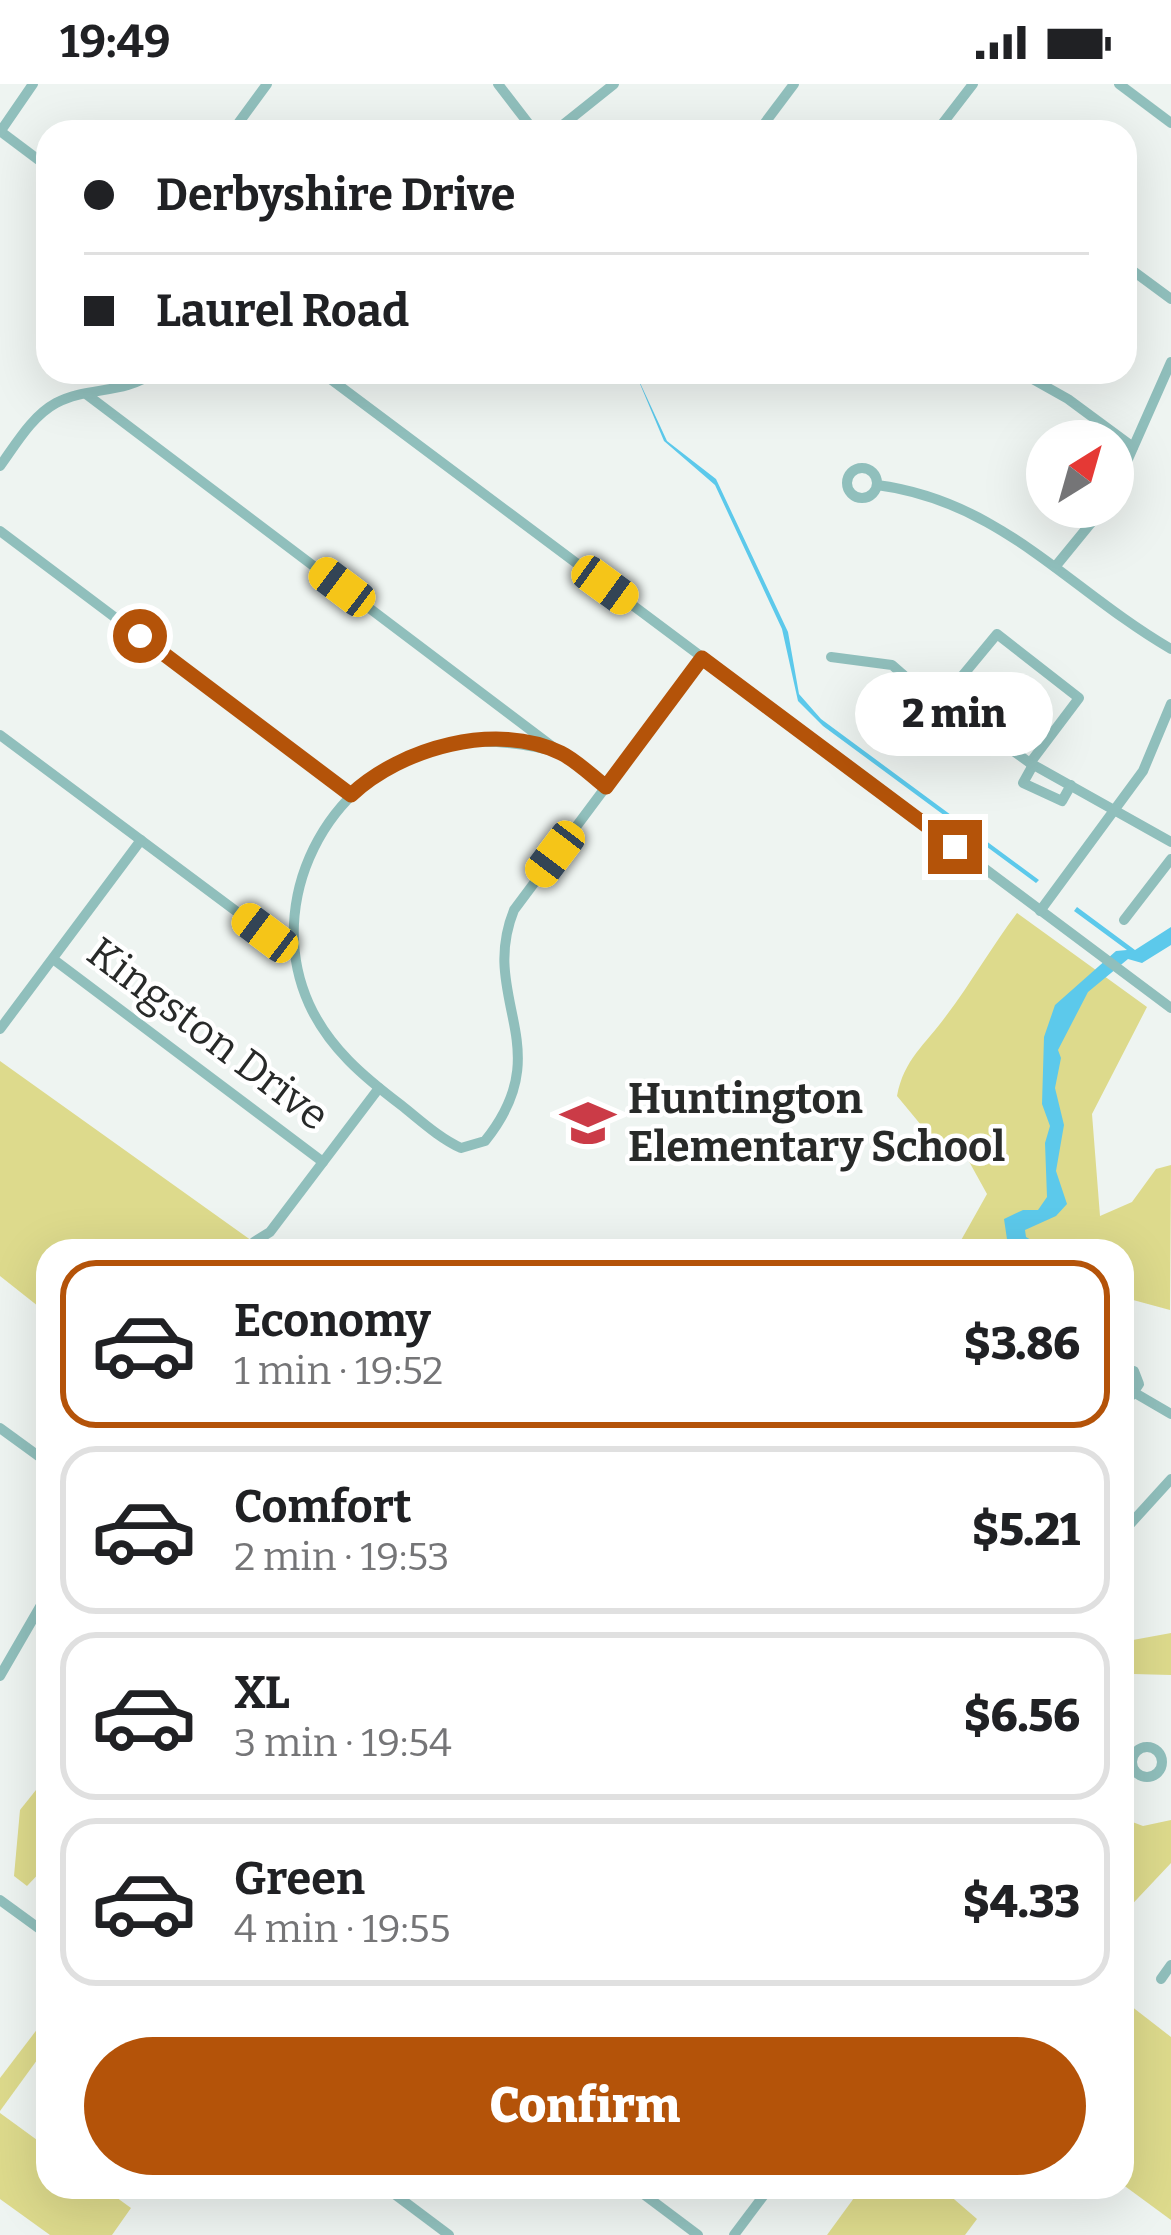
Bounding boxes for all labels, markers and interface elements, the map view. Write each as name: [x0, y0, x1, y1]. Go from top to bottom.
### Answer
text: 19:49: [60, 15, 171, 69]
text: Derbyshire Drive: [156, 168, 516, 222]
text: Laurel Road: [156, 284, 409, 338]
north arrow: [1026, 420, 1134, 528]
map controls: [1026, 420, 1134, 528]
car: [565, 549, 645, 621]
car: [302, 551, 382, 623]
route start: [113, 609, 167, 663]
callout: 2 min: [856, 673, 1054, 757]
text: 2 min: [902, 691, 1006, 737]
car: [519, 814, 591, 894]
route end: [928, 820, 982, 874]
car: [225, 897, 305, 969]
street label: Kingston Drive: [78, 927, 338, 1141]
place label: Huntington Elementary School: [628, 1074, 1005, 1172]
school or university icon: Huntington Elementary School: [559, 1094, 617, 1152]
icon: car: [90, 1290, 198, 1398]
text: Economy: [234, 1294, 431, 1348]
text: $3.86: [964, 1317, 1080, 1371]
text: 1 min · 19:52: [234, 1348, 443, 1394]
icon: car: [90, 1476, 198, 1584]
text: Comfort: [234, 1480, 412, 1534]
text: $5.21: [972, 1503, 1080, 1557]
text: 2 min · 19:53: [234, 1534, 449, 1580]
icon: car: [90, 1662, 198, 1770]
text: XL: [234, 1666, 290, 1720]
text: $6.56: [964, 1689, 1080, 1743]
text: 3 min · 19:54: [234, 1720, 452, 1766]
icon: car: [90, 1848, 198, 1956]
text: Green: [234, 1852, 365, 1906]
text: $4.33: [963, 1875, 1080, 1929]
text: 4 min · 19:55: [234, 1906, 451, 1952]
button: Confirm: [84, 2037, 1086, 2175]

